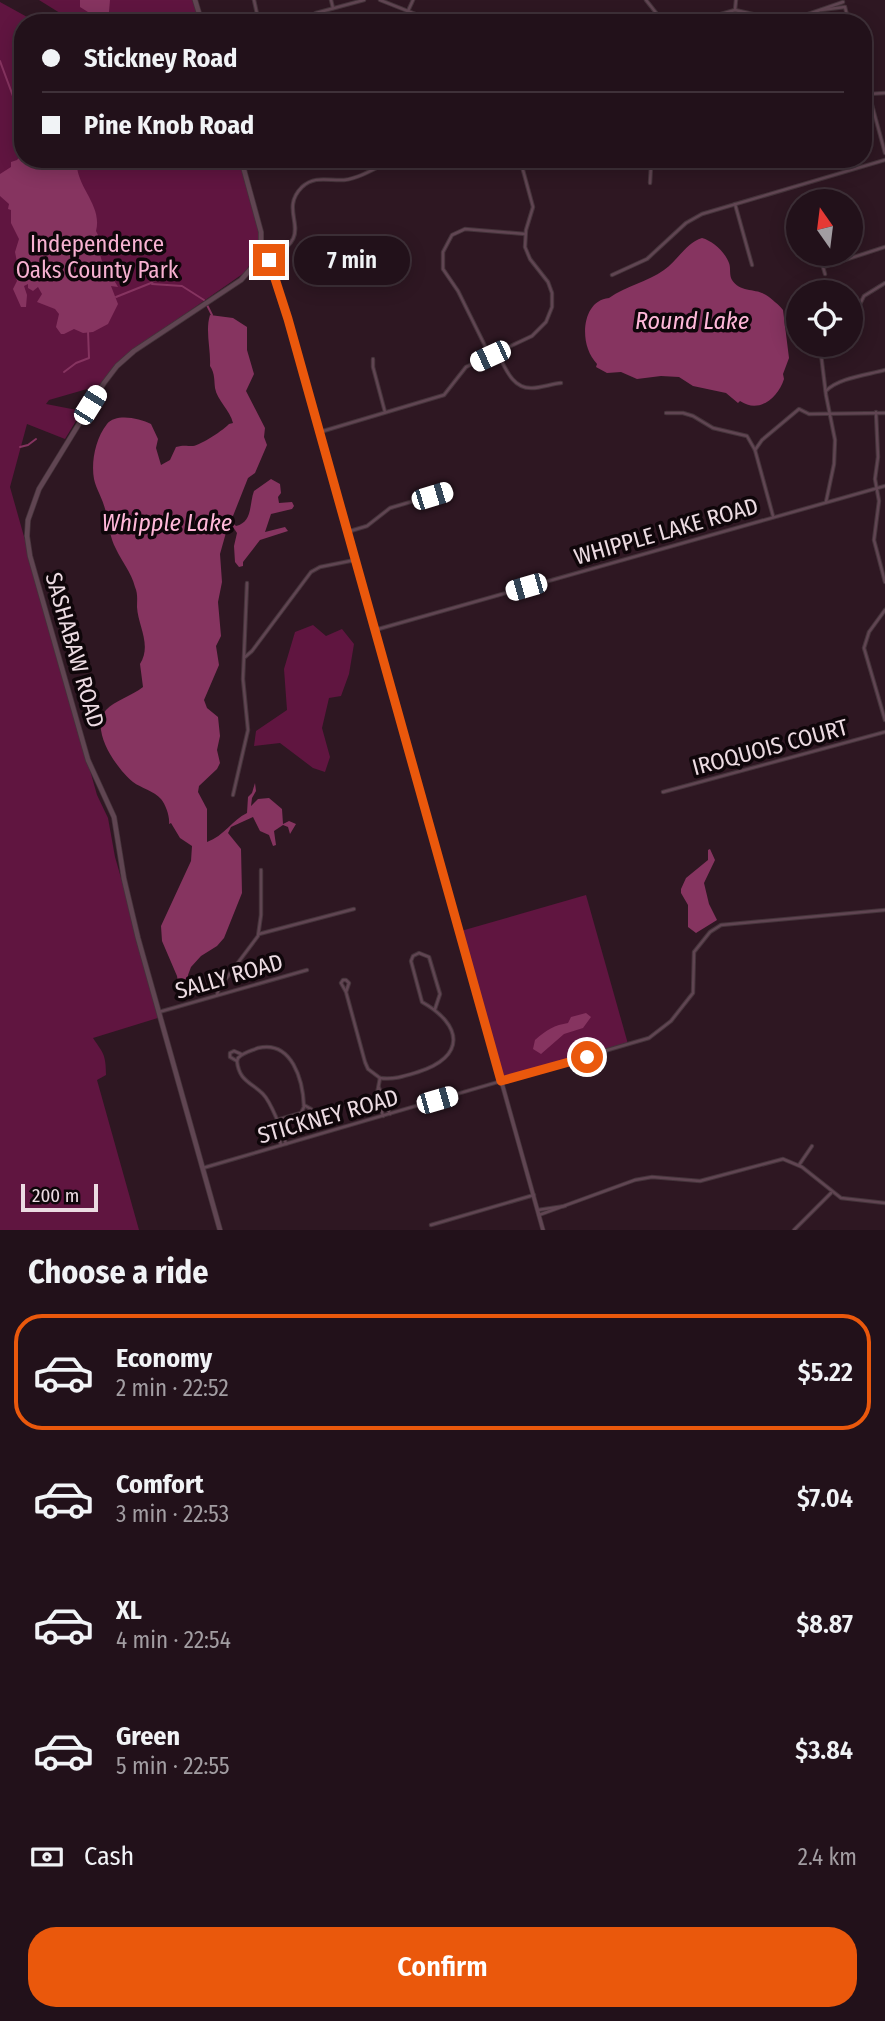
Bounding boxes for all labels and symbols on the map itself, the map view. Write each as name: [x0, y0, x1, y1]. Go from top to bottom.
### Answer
north arrow: [786, 189, 863, 266]
park label: Independence Oaks County Park: [16, 230, 179, 284]
callout: 7 min: [294, 236, 409, 284]
route end: [253, 244, 285, 276]
water label: Round Lake: [635, 307, 749, 335]
car: [467, 338, 514, 374]
car: [70, 382, 111, 428]
car: [409, 480, 456, 512]
street label: WHIPPLE LAKE ROAD: [571, 491, 761, 571]
water label: Whipple Lake: [102, 509, 232, 537]
street label: SASHABAW ROAD: [39, 569, 111, 731]
car: [503, 571, 550, 603]
street label: IROQUOIS COURT: [689, 713, 851, 781]
street label: SALLY ROAD: [172, 947, 286, 1005]
route start: [571, 1041, 603, 1073]
street label: STICKNEY ROAD: [254, 1083, 402, 1149]
car: [414, 1084, 461, 1116]
scale bar: [21, 1181, 98, 1213]

